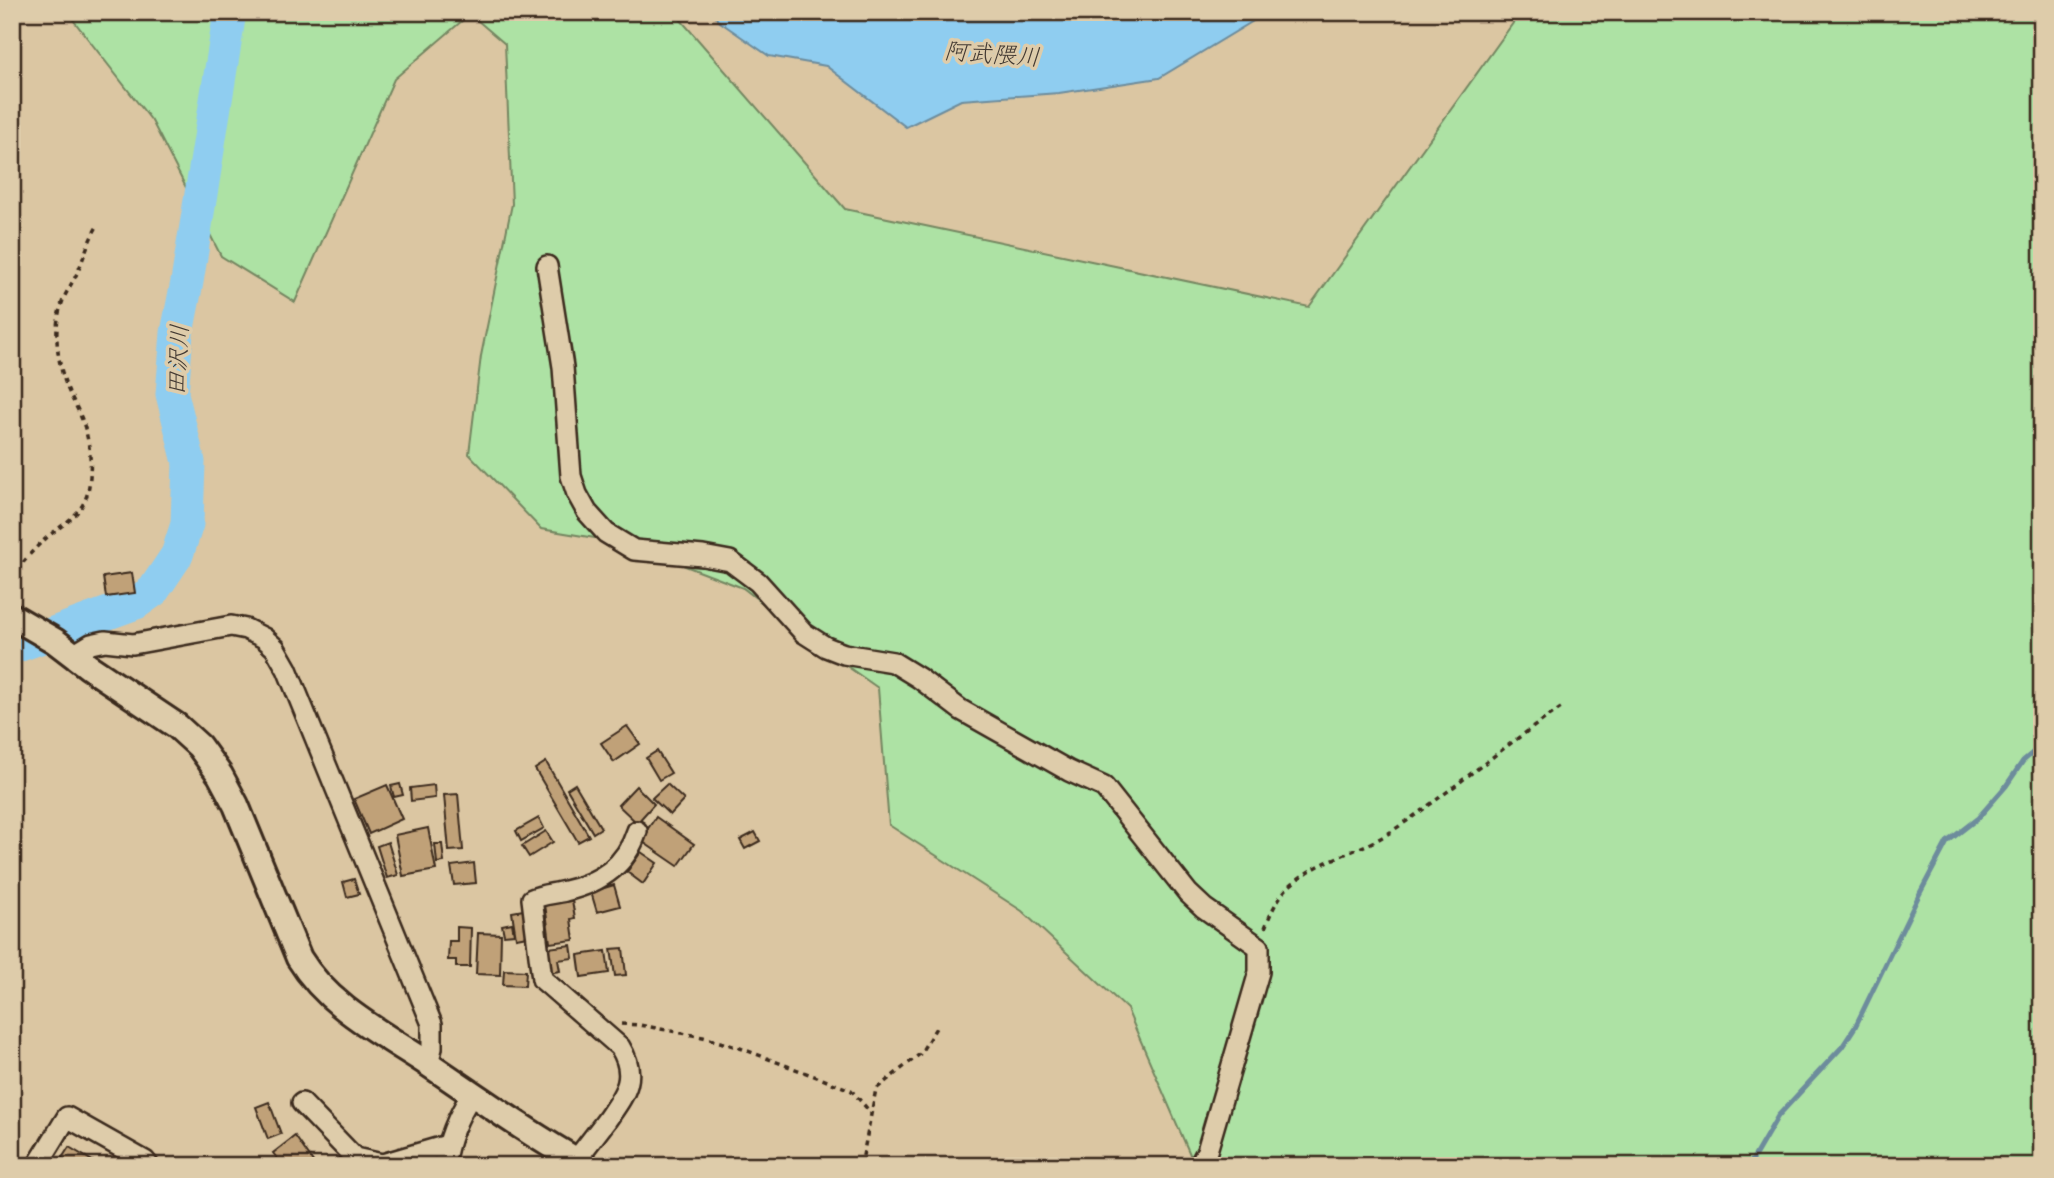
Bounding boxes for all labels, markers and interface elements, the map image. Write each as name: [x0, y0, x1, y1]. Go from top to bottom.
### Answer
water label: 阿武隈川: [943, 37, 1041, 72]
water label: 田沢川: [162, 323, 195, 397]

